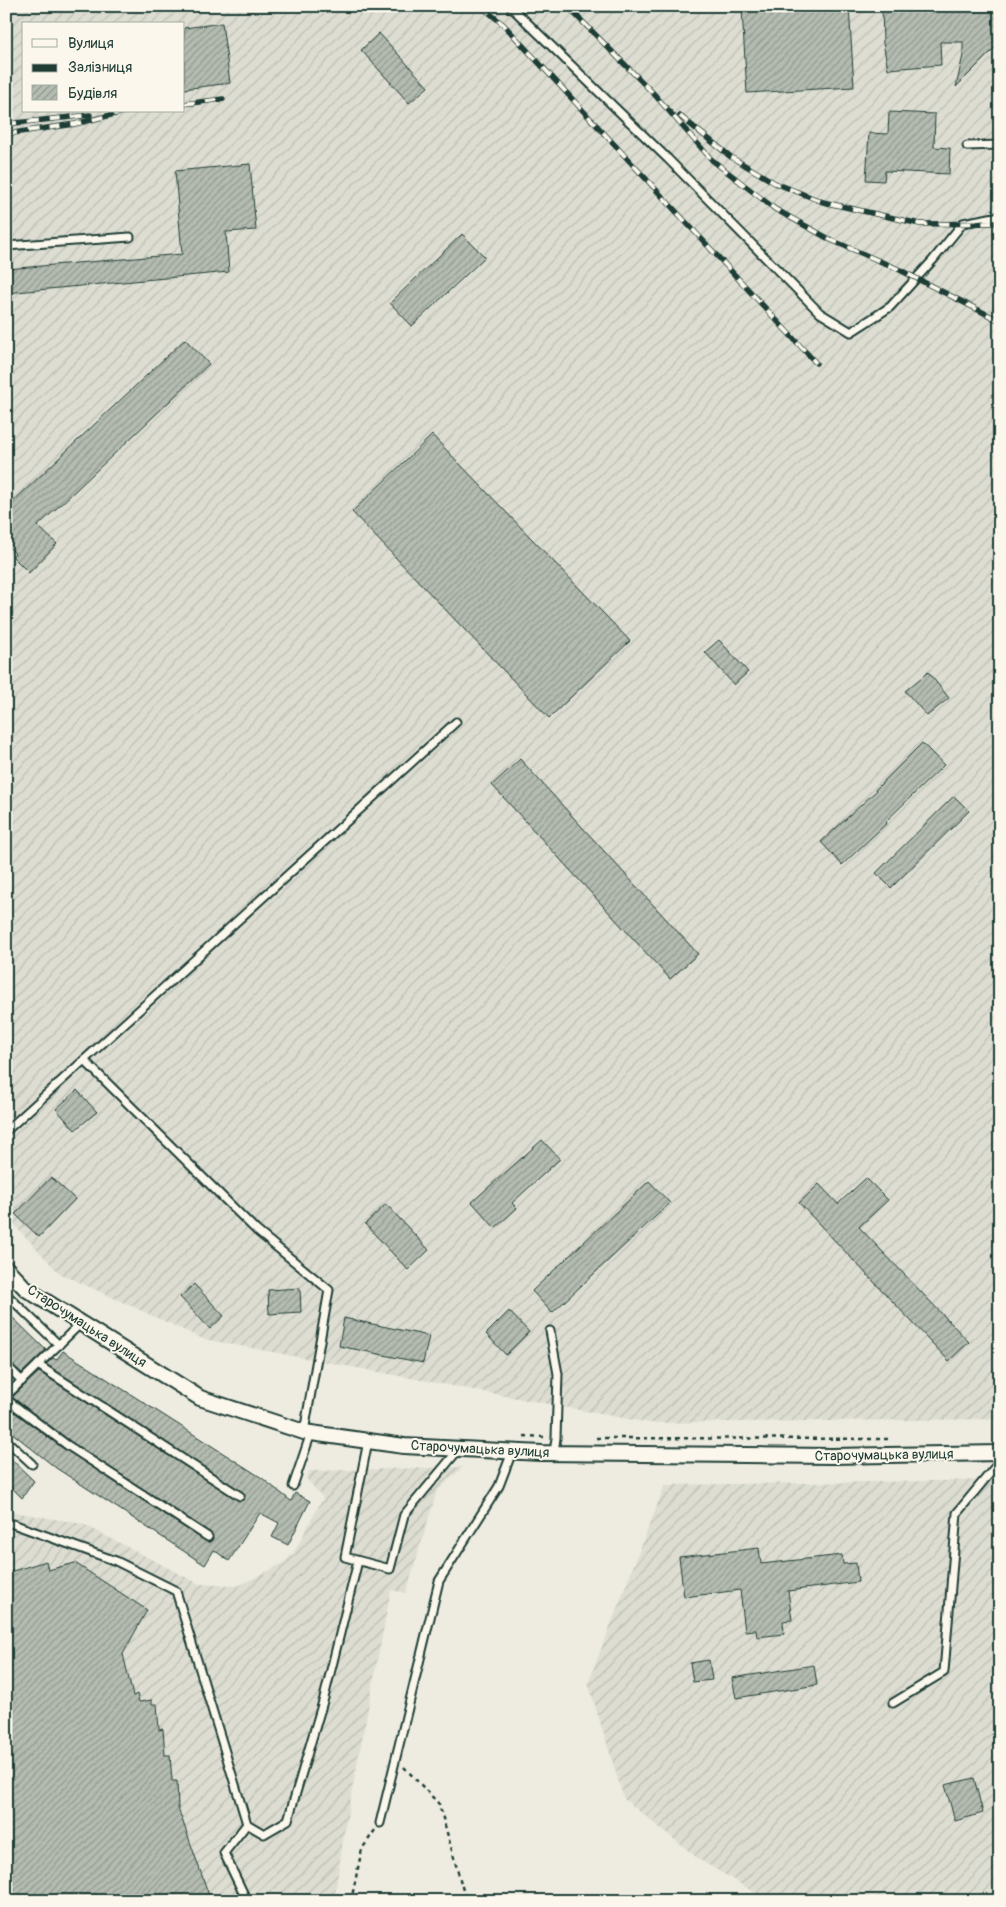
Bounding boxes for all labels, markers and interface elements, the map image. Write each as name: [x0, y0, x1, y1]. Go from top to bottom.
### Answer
legend: [22, 22, 185, 112]
text: Вулиця: [68, 34, 114, 53]
text: Залізниця: [68, 58, 132, 77]
text: Будівля: [68, 84, 117, 103]
street label: Старочумацька вулиця: [24, 1281, 150, 1371]
street label: Старочумацька вулиця: [410, 1437, 550, 1461]
street label: Старочумацька вулиця: [814, 1445, 954, 1465]

